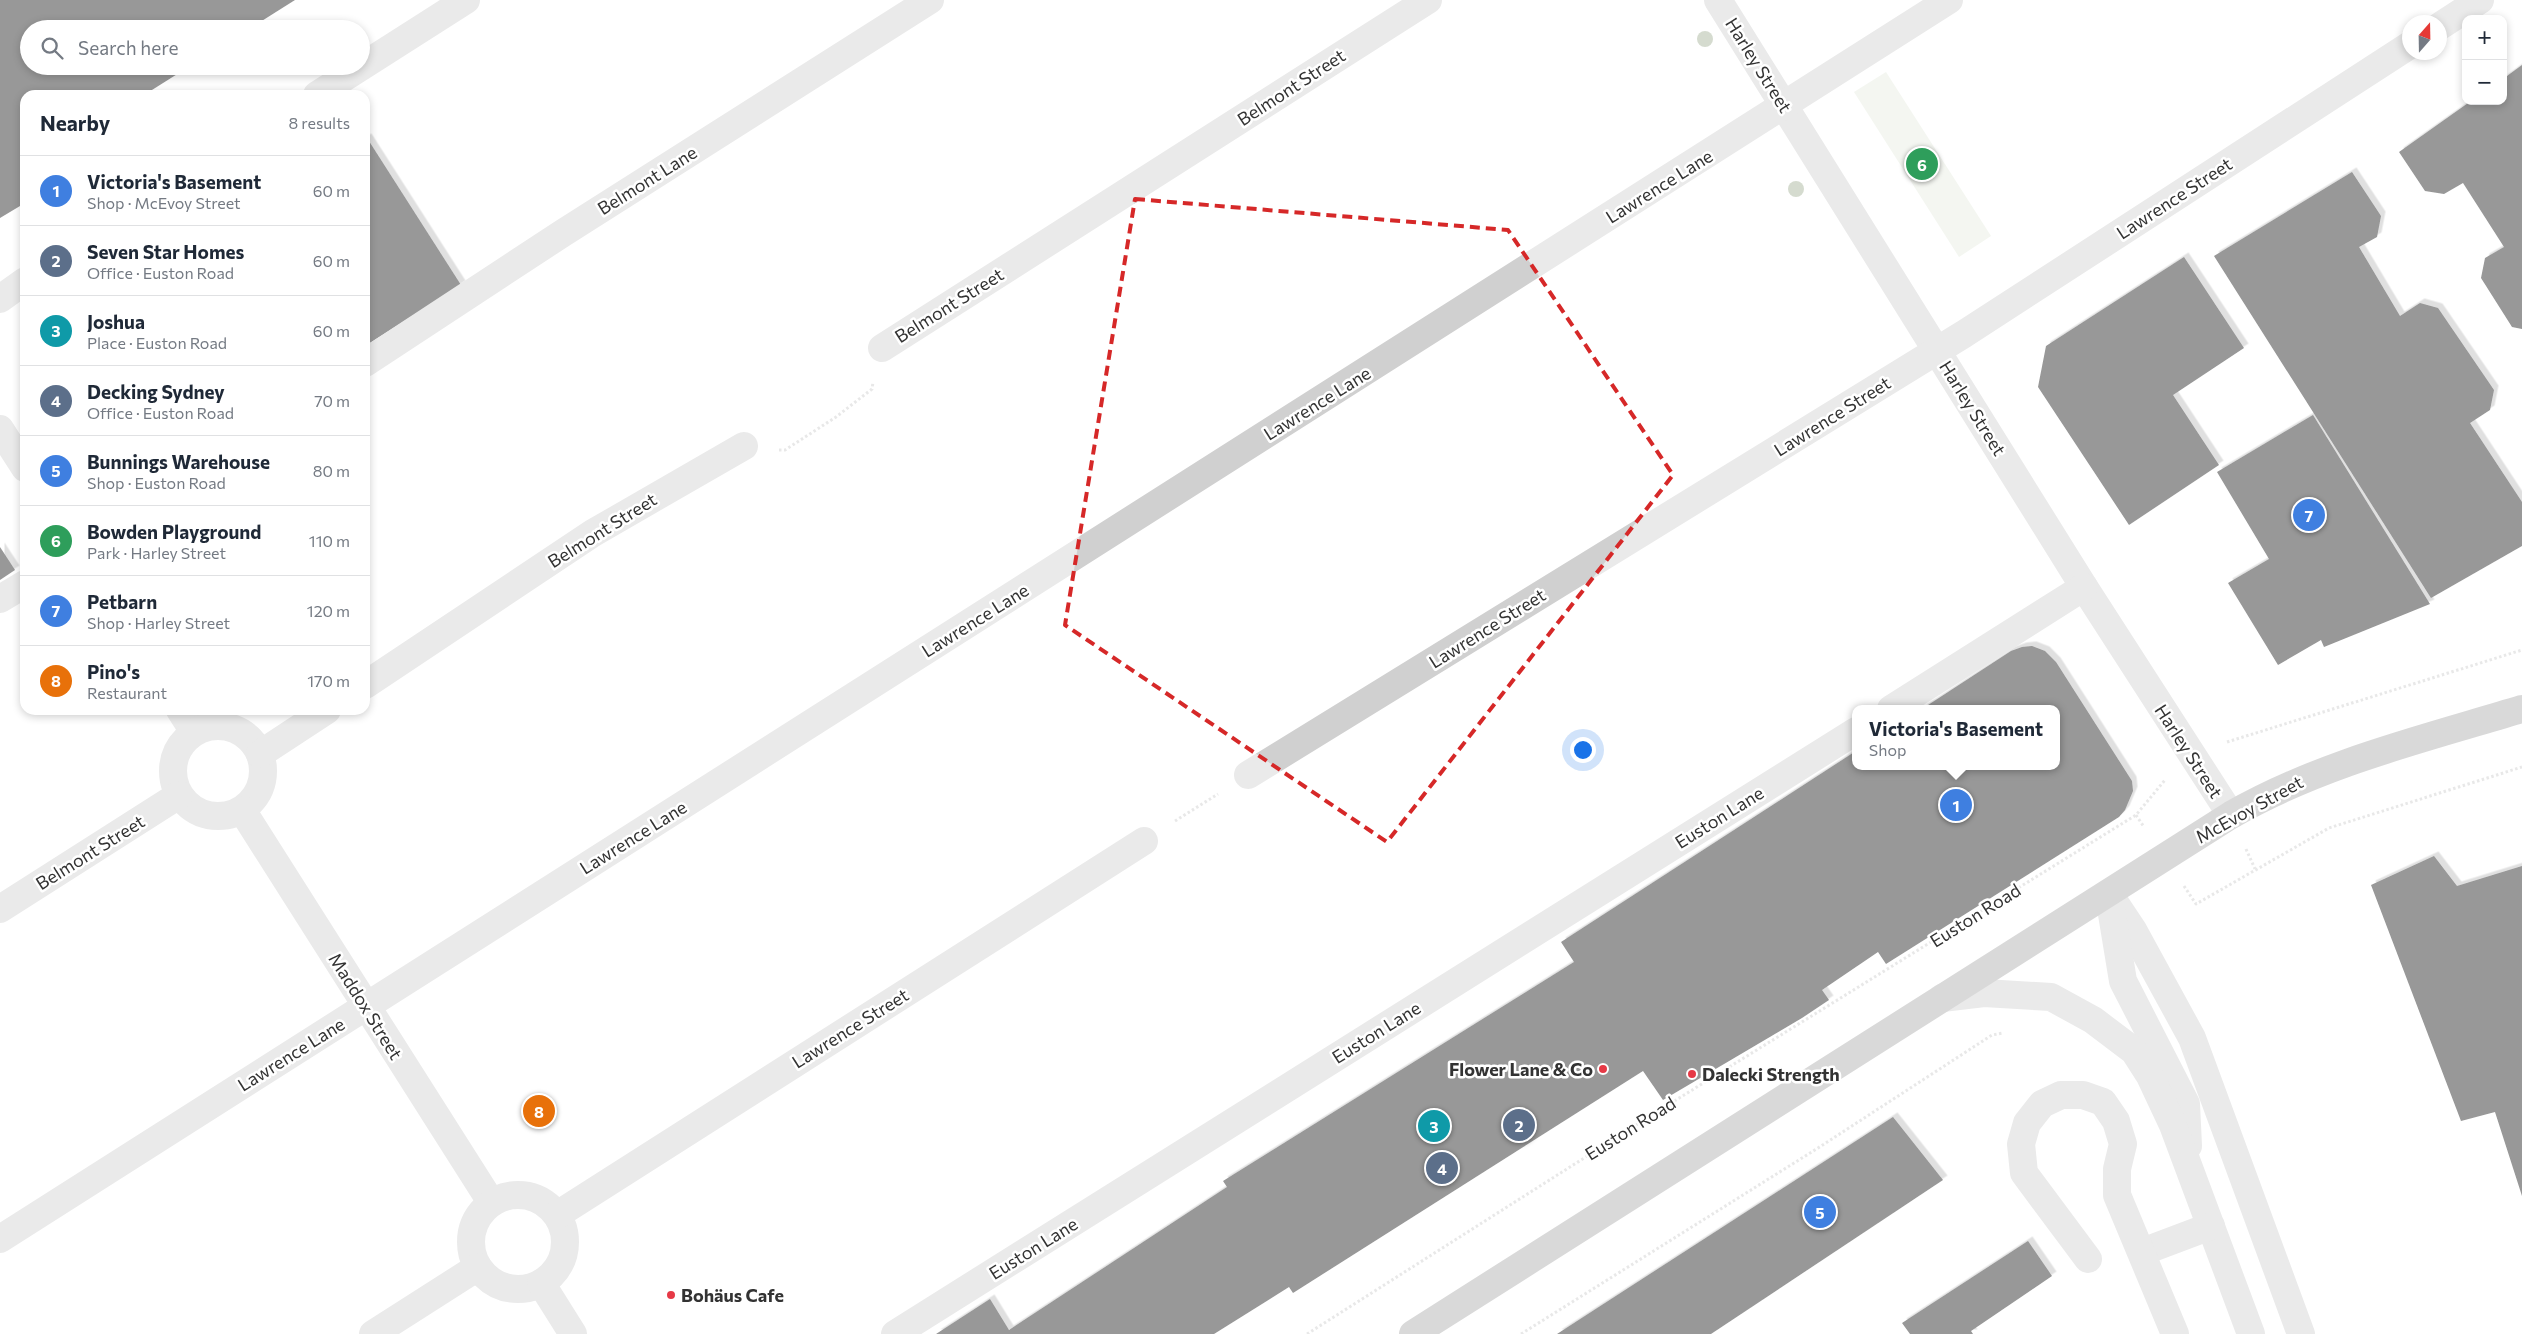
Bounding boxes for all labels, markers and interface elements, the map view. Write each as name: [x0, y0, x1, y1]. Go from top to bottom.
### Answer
street label: Harley Street: [1721, 14, 1797, 116]
north arrow: [2402, 15, 2447, 60]
map controls: [2462, 15, 2507, 105]
button: +: [2462, 15, 2507, 60]
search box: [20, 20, 370, 75]
icon: search: [38, 34, 66, 62]
text: Search here: [78, 36, 178, 59]
street label: Belmont Street: [1233, 44, 1349, 130]
button: −: [2462, 60, 2507, 105]
text: Nearby: [40, 110, 110, 135]
text: 8 results: [289, 113, 350, 132]
street label: Belmont Lane: [593, 141, 701, 219]
street label: Lawrence Lane: [1601, 144, 1717, 228]
pin: 6: [1906, 145, 1938, 183]
street label: Lawrence Street: [2112, 152, 2236, 244]
text: Victoria's Basement: [87, 170, 261, 193]
text: 1: [52, 181, 60, 200]
text: 60 m: [313, 181, 350, 200]
text: Shop · McEvoy Street: [87, 193, 241, 212]
text: Seven Star Homes: [87, 240, 244, 263]
text: 2: [51, 251, 61, 270]
text: 60 m: [313, 251, 350, 270]
text: Office · Euston Road: [87, 263, 234, 282]
street label: Belmont Street: [891, 263, 1007, 347]
text: Joshua: [87, 310, 145, 333]
text: 3: [51, 321, 61, 340]
text: 60 m: [313, 321, 350, 340]
text: Place · Euston Road: [87, 333, 227, 352]
street label: Harley Street: [1935, 357, 2011, 459]
street label: Lawrence Lane: [1259, 361, 1375, 445]
street label: Lawrence Street: [1770, 371, 1894, 461]
text: Decking Sydney: [87, 380, 225, 403]
text: 4: [51, 391, 61, 410]
text: 70 m: [314, 391, 350, 410]
text: Office · Euston Road: [87, 403, 234, 422]
text: Bunnings Warehouse: [87, 450, 270, 473]
text: 5: [51, 461, 61, 480]
text: 80 m: [313, 461, 350, 480]
text: Shop · Euston Road: [87, 473, 226, 492]
street label: Belmont Street: [544, 488, 660, 572]
pin: 7: [2293, 496, 2325, 534]
text: Bowden Playground: [87, 520, 261, 543]
text: 6: [51, 531, 61, 550]
text: 110 m: [309, 531, 350, 550]
text: Park · Harley Street: [87, 543, 226, 562]
street label: Lawrence Lane: [917, 578, 1033, 662]
street label: Lawrence Street: [1425, 583, 1549, 673]
text: Petbarn: [87, 590, 157, 613]
text: 7: [52, 601, 60, 620]
text: 120 m: [307, 601, 350, 620]
text: Shop · Harley Street: [87, 613, 230, 632]
text: Pino's: [87, 660, 140, 683]
text: 8: [51, 671, 61, 690]
text: 170 m: [307, 671, 350, 690]
text: Restaurant: [87, 683, 167, 702]
street label: Harley Street: [2150, 700, 2228, 802]
popup: [1852, 705, 2060, 770]
text: Victoria's Basement: [1869, 717, 2043, 740]
your location: [1570, 737, 1596, 763]
text: Shop: [1869, 740, 1906, 759]
street label: McEvoy Street: [2191, 770, 2307, 848]
street label: Euston Lane: [1671, 781, 1767, 853]
pin: 1: [1940, 786, 1972, 824]
street label: Lawrence Lane: [575, 795, 691, 879]
street label: Belmont Street: [32, 810, 148, 894]
street label: Euston Road: [1926, 878, 2024, 952]
street label: Maddox Street: [324, 949, 408, 1063]
street label: Lawrence Street: [788, 983, 912, 1073]
street label: Euston Lane: [1328, 996, 1424, 1068]
street label: Lawrence Lane: [233, 1012, 349, 1096]
place label: Flower Lane & Co: [1449, 1058, 1593, 1080]
marker: Flower Lane & Co: [1597, 1063, 1609, 1075]
place label: Dalecki Strength: [1702, 1063, 1840, 1085]
marker: Dalecki Strength: [1686, 1068, 1698, 1080]
street label: Euston Road: [1581, 1091, 1679, 1165]
pin: 8: [523, 1092, 555, 1130]
pin: 2: [1503, 1106, 1535, 1144]
pin: 3: [1418, 1107, 1450, 1145]
pin: 4: [1426, 1149, 1458, 1187]
pin: 5: [1804, 1193, 1836, 1231]
street label: Euston Lane: [985, 1212, 1081, 1284]
place label: Bohäus Cafe: [681, 1284, 784, 1306]
marker: Bohäus Cafe: [665, 1289, 677, 1301]

